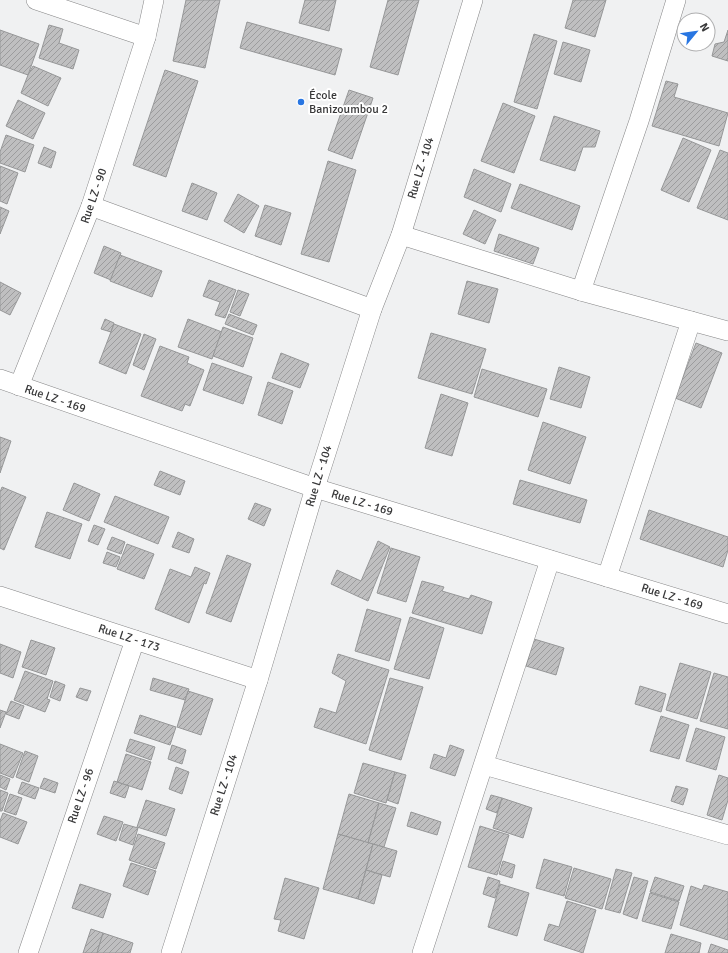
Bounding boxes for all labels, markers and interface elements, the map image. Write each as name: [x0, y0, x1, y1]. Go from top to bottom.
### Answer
north arrow: [676, 12, 716, 52]
text: N: [697, 21, 712, 34]
place label: École Banizoumbou 2: [309, 88, 388, 117]
marker: École Banizoumbou 2: [296, 97, 306, 107]
street label: Rue LZ - 104: [404, 135, 438, 201]
street label: Rue LZ - 90: [78, 166, 110, 226]
street label: Rue LZ - 169: [22, 382, 88, 416]
street label: Rue LZ - 104: [302, 443, 336, 509]
street label: Rue LZ - 169: [329, 486, 395, 520]
street label: Rue LZ - 169: [639, 580, 705, 614]
street label: Rue LZ - 173: [96, 621, 162, 655]
street label: Rue LZ - 104: [207, 752, 241, 818]
street label: Rue LZ - 96: [65, 766, 97, 826]

